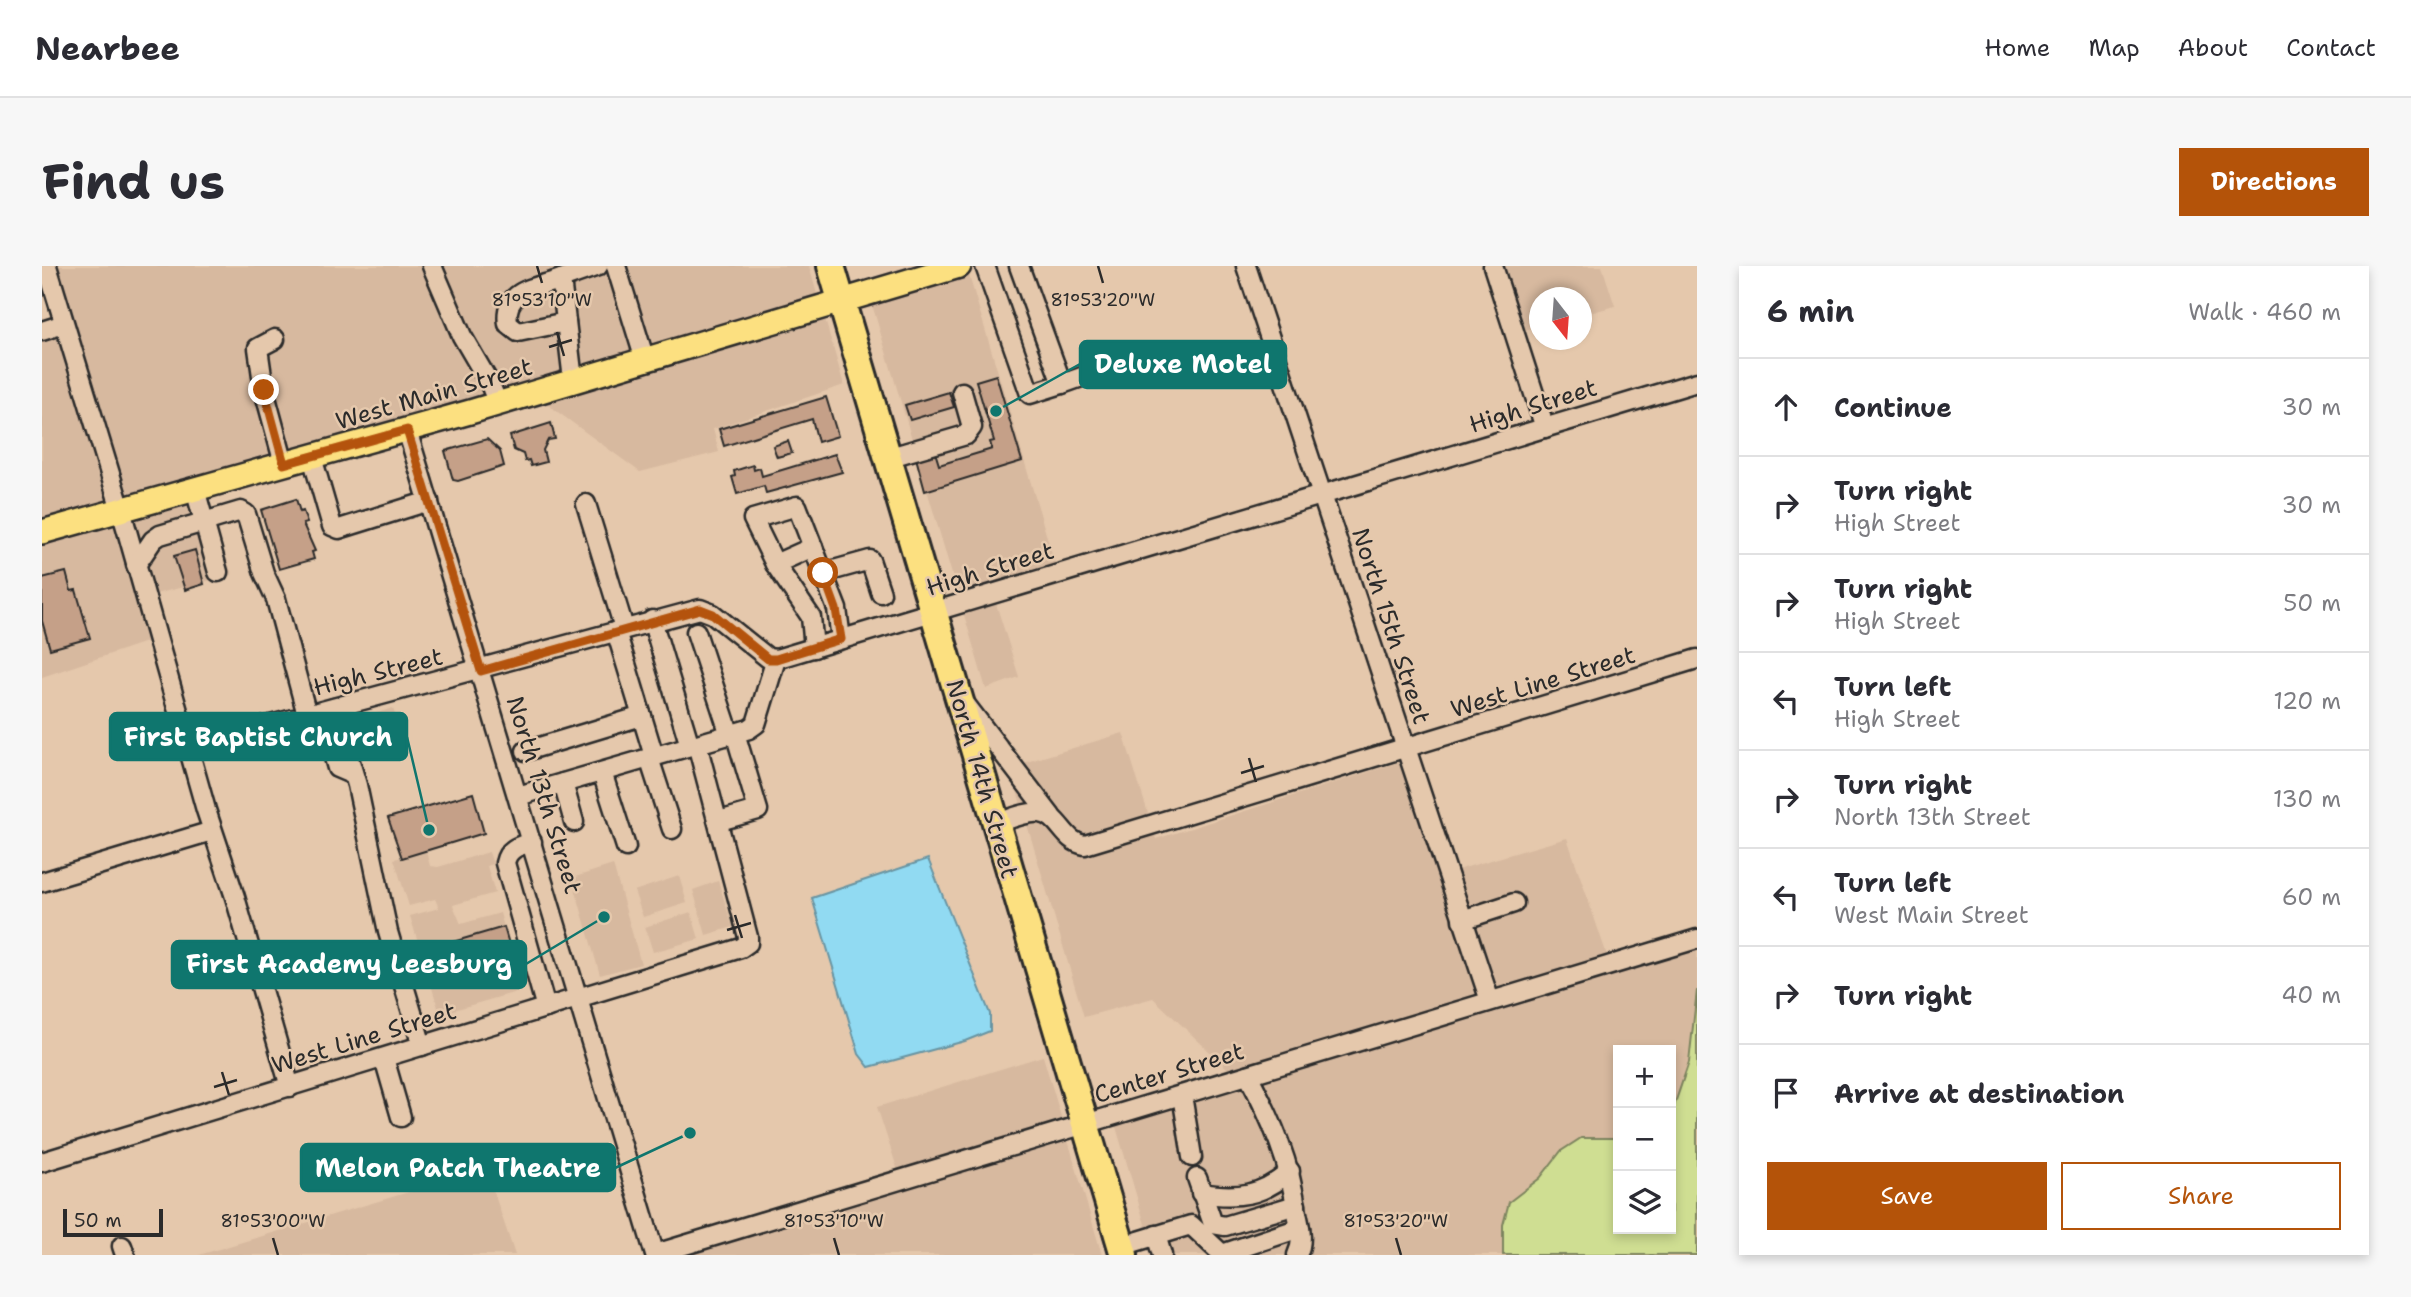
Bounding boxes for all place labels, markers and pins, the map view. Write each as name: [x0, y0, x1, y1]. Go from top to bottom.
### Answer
callout: Deluxe Motel: [1080, 341, 1286, 388]
callout: First Baptist Church: [110, 713, 407, 760]
callout: First Academy Leesburg: [172, 941, 526, 988]
callout: Melon Patch Theatre: [301, 1144, 615, 1191]

